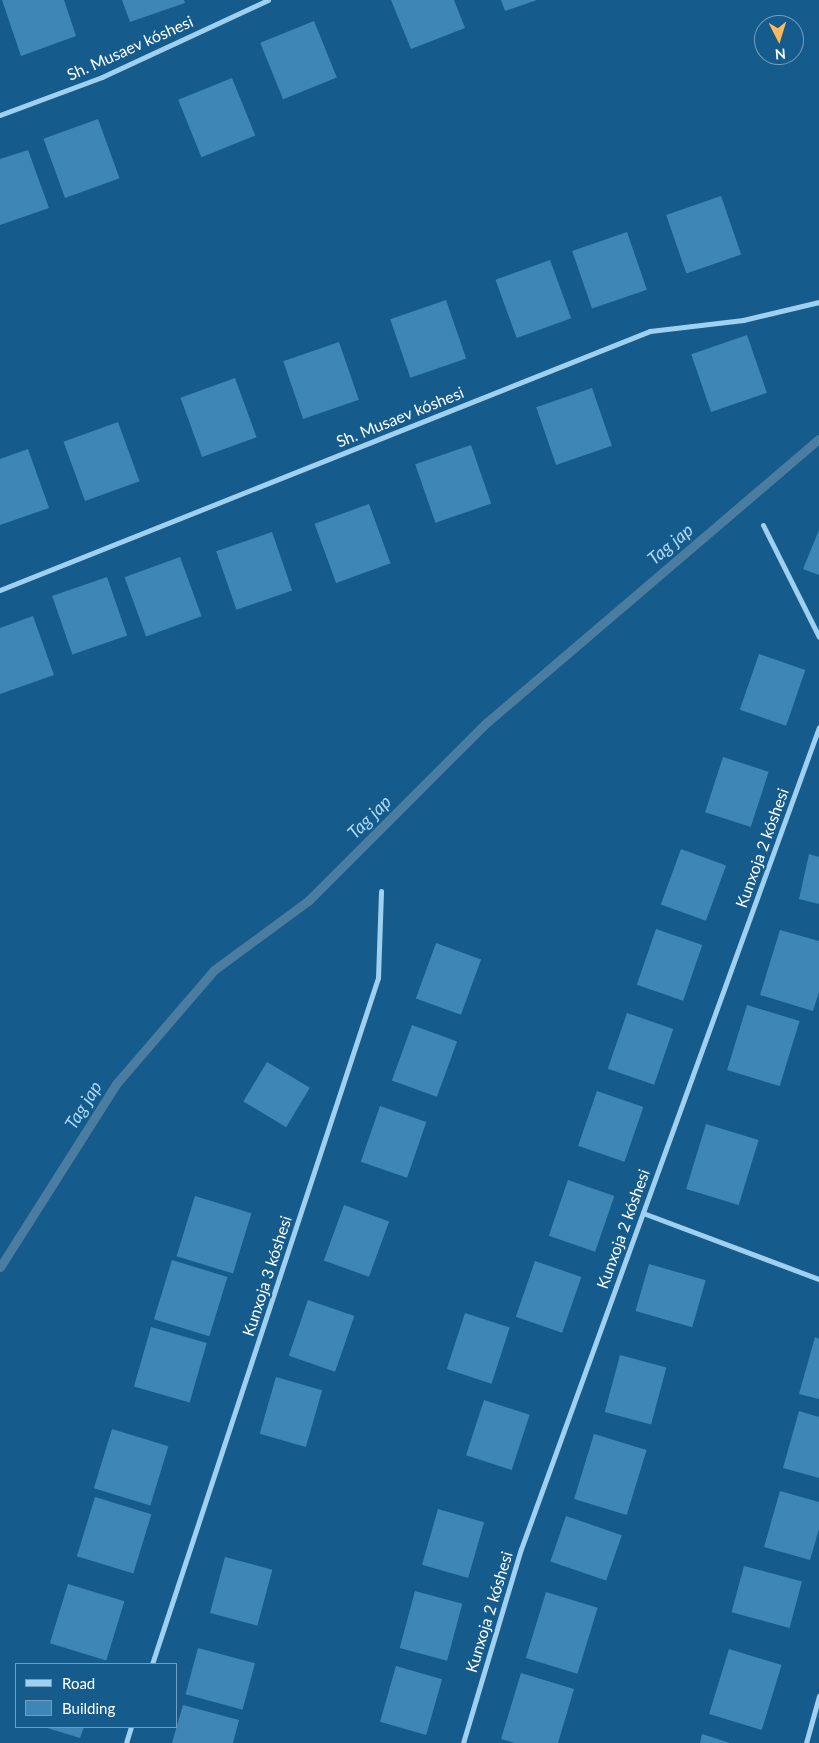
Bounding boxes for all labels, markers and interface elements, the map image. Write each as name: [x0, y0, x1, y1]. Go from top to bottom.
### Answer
street label: Sh. Musaev kóshesi: [64, 12, 196, 84]
north arrow: [754, 15, 804, 65]
text: N: [774, 46, 786, 63]
street label: Sh. Musaev kóshesi: [333, 383, 467, 451]
water label: Tag jap: [643, 519, 697, 569]
street label: Kunxoja 2 kóshesi: [731, 786, 793, 910]
water label: Tag jap: [343, 791, 395, 843]
water label: Tag jap: [60, 1077, 106, 1133]
street label: Kunxoja 2 kóshesi: [592, 1167, 654, 1291]
street label: Kunxoja 3 kóshesi: [238, 1213, 296, 1339]
street label: Kunxoja 2 kóshesi: [461, 1549, 517, 1675]
legend: [15, 1663, 178, 1728]
text: Road: [62, 1674, 95, 1692]
text: Building: [62, 1699, 115, 1717]

